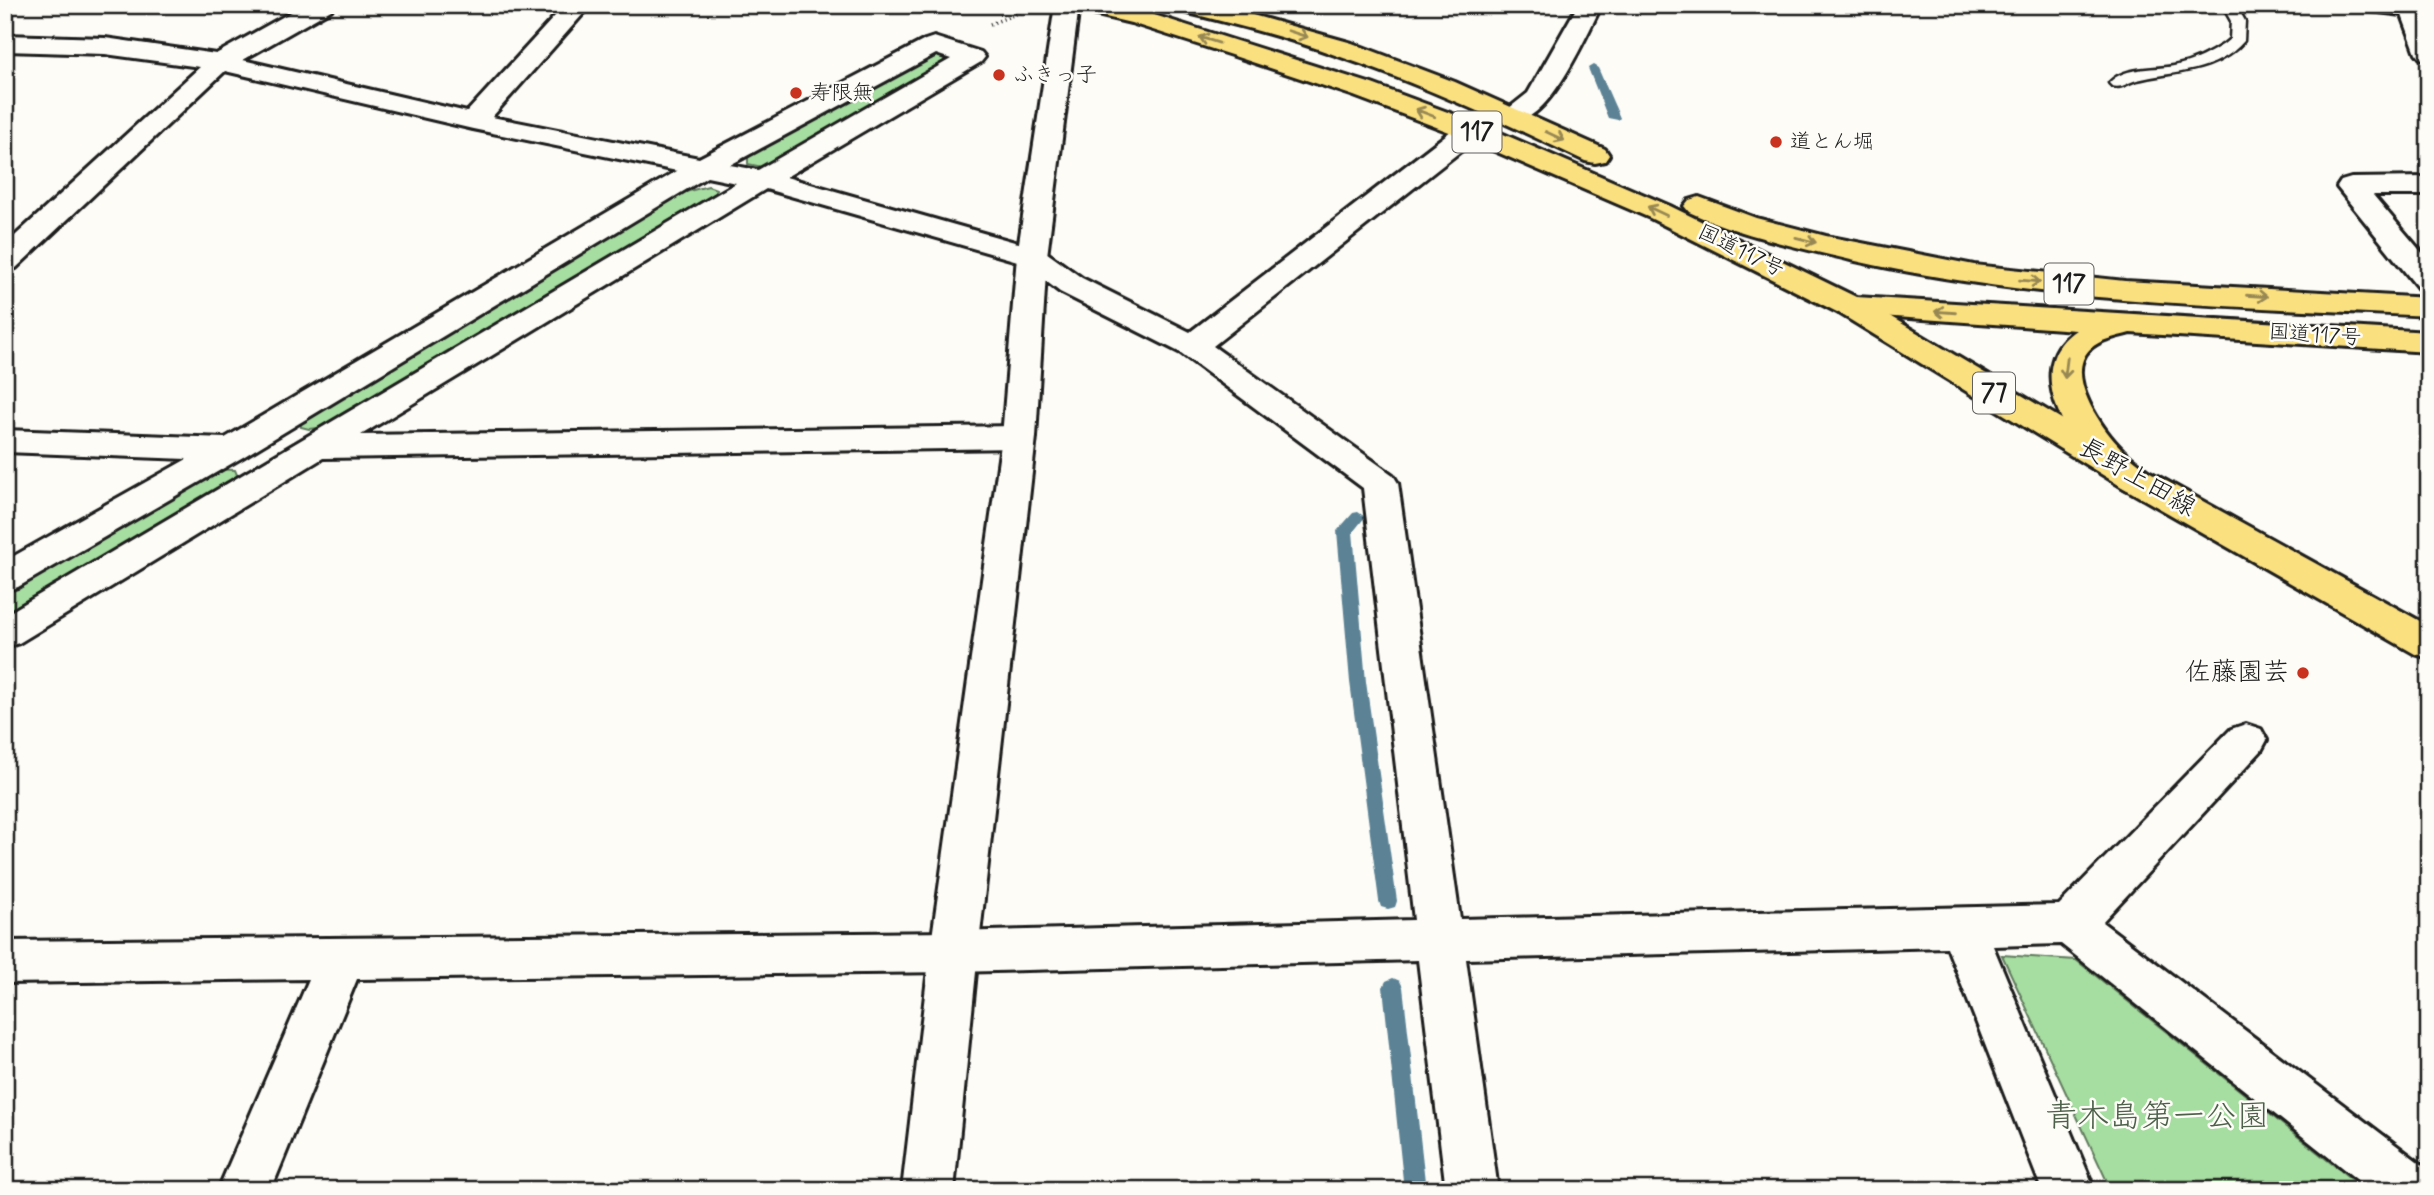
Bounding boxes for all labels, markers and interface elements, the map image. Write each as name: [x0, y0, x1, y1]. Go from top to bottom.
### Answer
one-way arrow: [1287, 29, 1309, 42]
one-way arrow: [1199, 33, 1221, 45]
place label: ふきっ子: [1013, 61, 1097, 89]
marker: ふきっ子: [991, 67, 1007, 83]
place label: 寿限無: [810, 79, 873, 107]
marker: 寿限無: [788, 85, 804, 101]
one-way arrow: [1414, 106, 1436, 118]
road number: 117: [1452, 112, 1502, 152]
place label: 道とん堀: [1790, 128, 1874, 156]
one-way arrow: [1544, 130, 1565, 143]
marker: 道とん堀: [1768, 134, 1784, 150]
one-way arrow: [1647, 204, 1668, 217]
street label: 国道117号: [1693, 218, 1789, 284]
one-way arrow: [1794, 234, 1817, 247]
road number: 117: [2044, 264, 2094, 304]
one-way arrow: [2018, 275, 2041, 288]
one-way arrow: [2245, 290, 2268, 303]
one-way arrow: [1934, 305, 1957, 318]
street label: 国道117号: [2268, 318, 2362, 352]
one-way arrow: [2059, 356, 2072, 379]
road number: 77: [1973, 372, 2015, 414]
street label: 長野上田線: [2072, 431, 2202, 525]
place label: 佐藤園芸: [2185, 656, 2289, 690]
marker: 佐藤園芸: [2295, 665, 2311, 681]
park label: 青木島第一公園: [2045, 1096, 2269, 1138]

